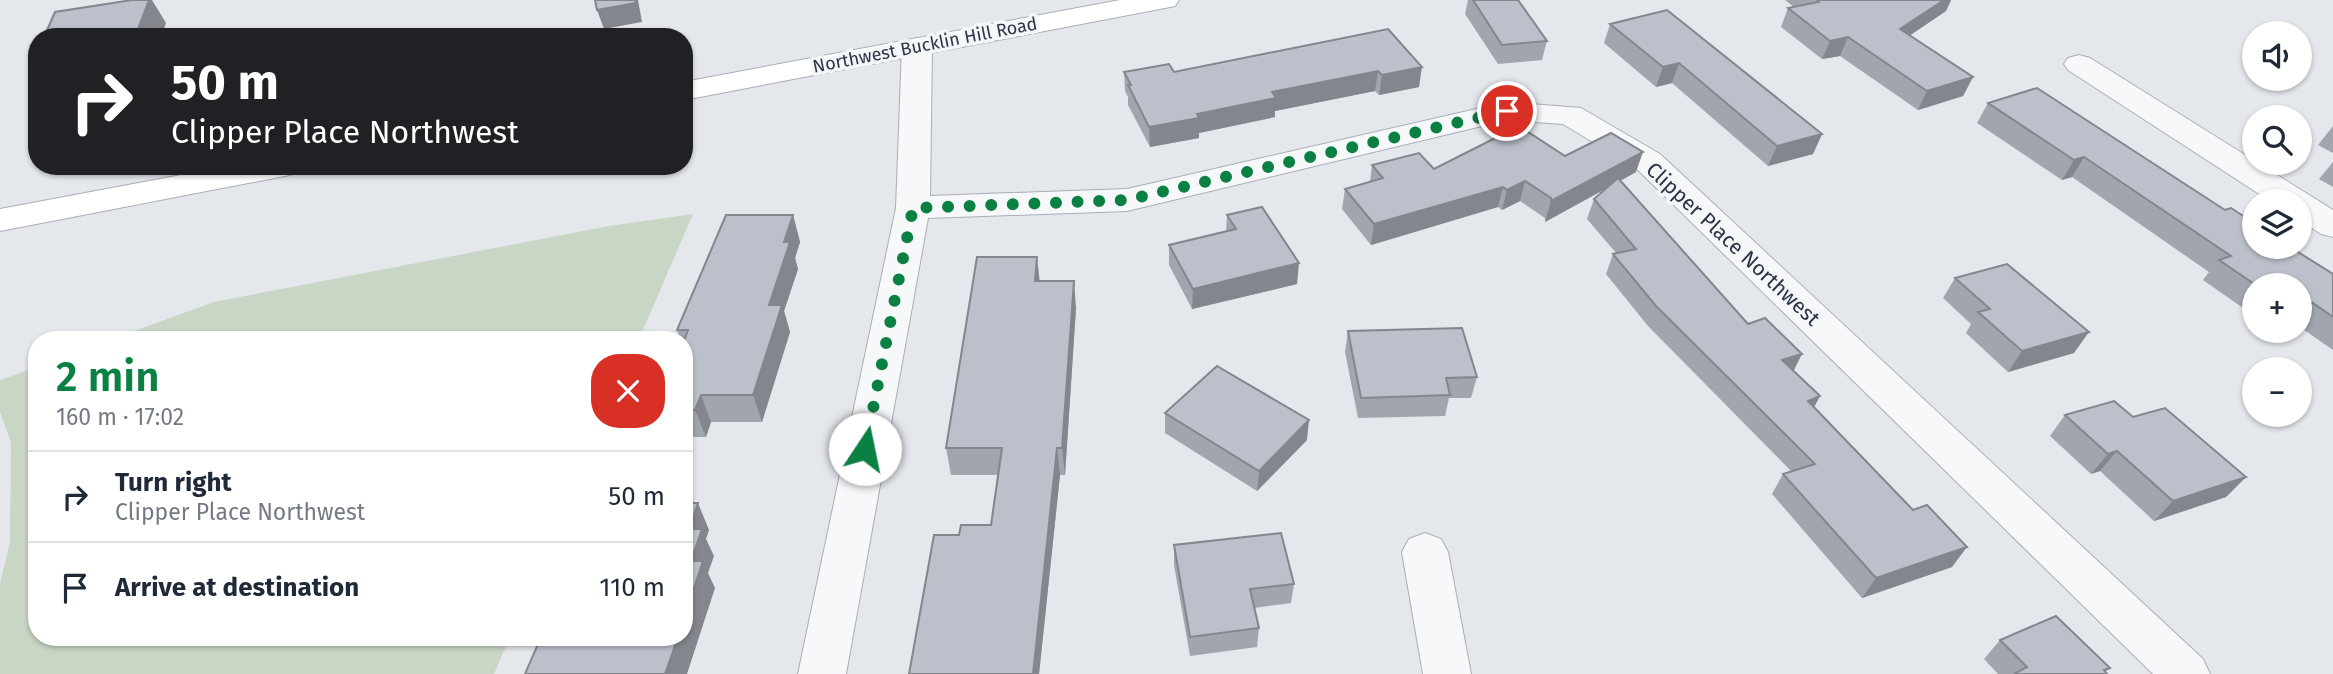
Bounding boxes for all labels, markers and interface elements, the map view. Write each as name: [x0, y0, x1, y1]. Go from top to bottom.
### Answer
street label: Northwest Bucklin Hill Road: [811, 12, 1039, 78]
map controls: [2242, 21, 2312, 427]
button: sound: [2242, 21, 2312, 91]
text: 50 m: [171, 53, 279, 112]
icon: right: [56, 56, 147, 147]
pin: [1477, 81, 1537, 141]
icon: arrive: [1488, 92, 1526, 130]
button: search: [2242, 105, 2312, 175]
text: Clipper Place Northwest: [171, 113, 519, 151]
street label: Clipper Place Northwest: [1641, 157, 1826, 332]
button: layers: [2242, 189, 2312, 259]
button: +: [2242, 273, 2312, 343]
text: 2 min: [56, 352, 160, 402]
button: close: [591, 354, 665, 428]
button: −: [2242, 357, 2312, 427]
text: 160 m · 17:02: [56, 403, 184, 431]
position arrow: [828, 412, 902, 486]
text: Turn right: [115, 467, 232, 498]
icon: right: [56, 478, 94, 516]
text: 50 m: [608, 481, 665, 512]
text: Clipper Place Northwest: [115, 498, 365, 526]
icon: arrive: [56, 569, 94, 607]
text: Arrive at destination: [115, 572, 359, 603]
text: 110 m: [599, 572, 665, 603]

